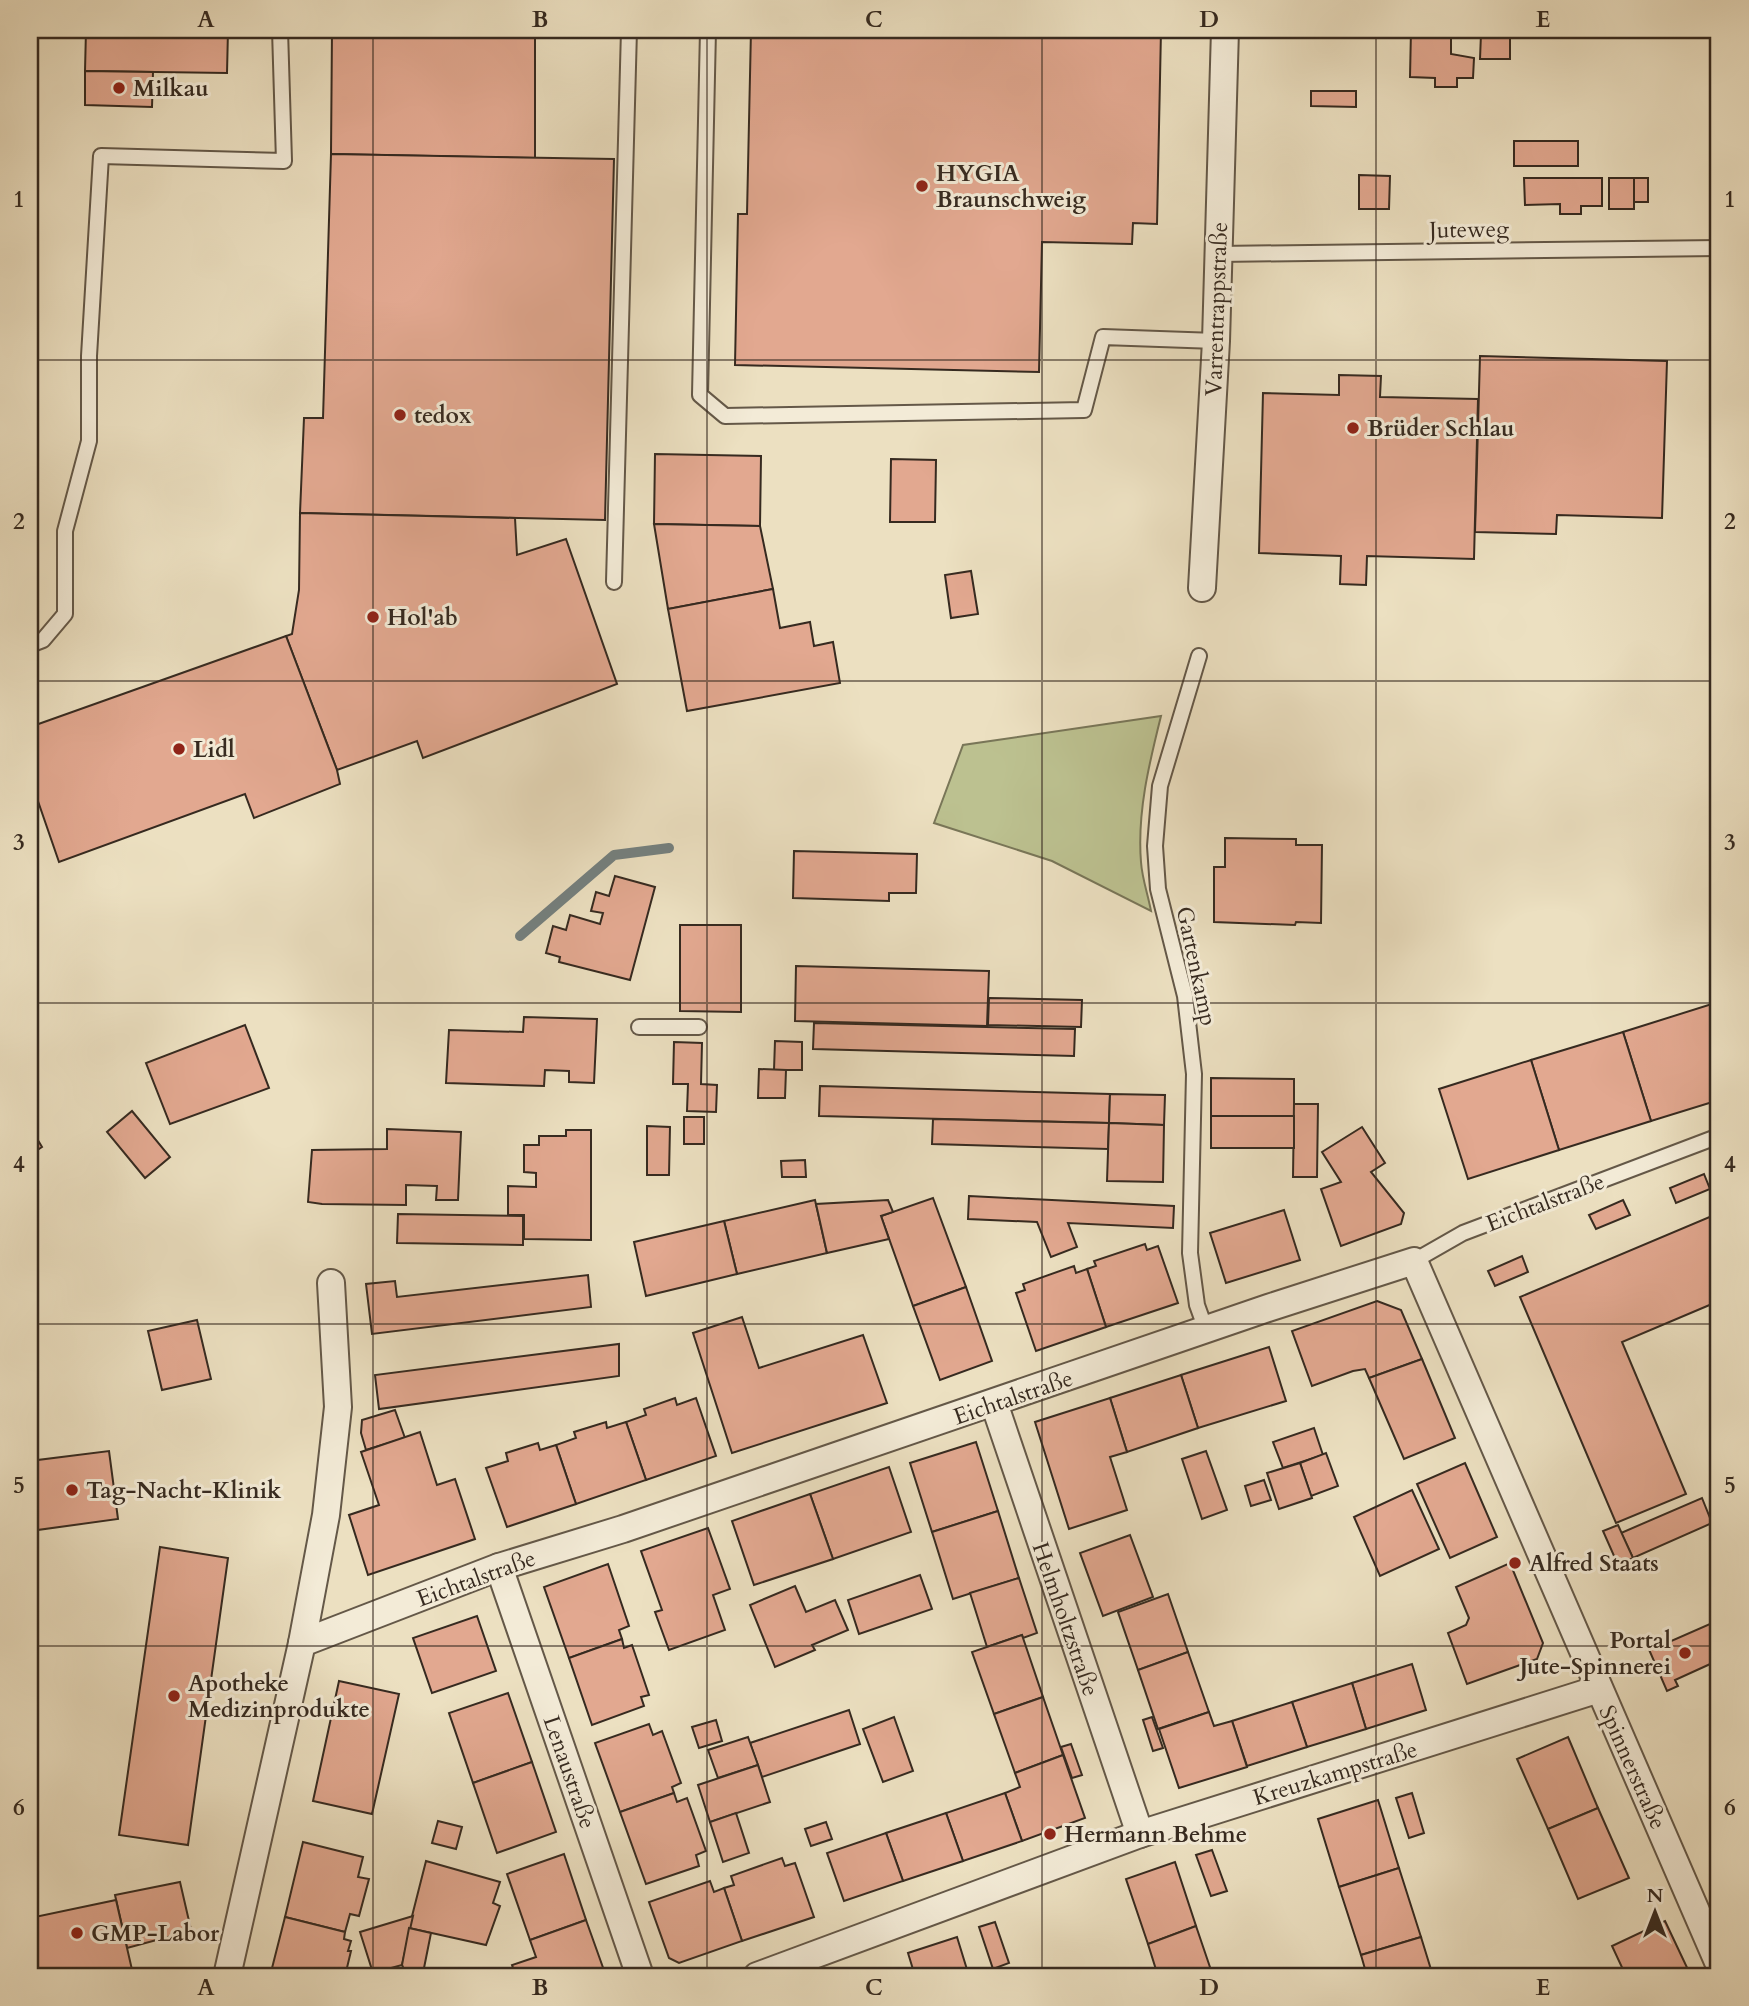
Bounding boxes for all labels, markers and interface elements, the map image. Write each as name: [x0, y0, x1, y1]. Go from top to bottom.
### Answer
text: A: [197, 4, 215, 35]
text: B: [532, 4, 548, 35]
text: C: [865, 4, 883, 35]
text: D: [1199, 4, 1219, 35]
text: E: [1536, 4, 1550, 35]
place label: Milkau: [133, 73, 209, 104]
marker: Milkau: [111, 80, 127, 96]
place label: HYGIA Braunschweig: [936, 158, 1086, 215]
marker: HYGIA Braunschweig: [914, 178, 930, 194]
text: 1: [13, 184, 25, 215]
text: 1: [1724, 184, 1736, 215]
street label: Juteweg: [1426, 213, 1509, 246]
street label: Varrentrappstraße: [1198, 221, 1235, 397]
place label: tedox: [414, 400, 472, 431]
marker: tedox: [392, 407, 408, 423]
place label: Brüder Schlau: [1367, 413, 1515, 444]
marker: Brüder Schlau: [1345, 420, 1361, 436]
text: 2: [13, 506, 25, 537]
text: 2: [1724, 506, 1736, 537]
place label: Hol'ab: [387, 602, 458, 633]
marker: Hol'ab: [365, 609, 381, 625]
place label: Lidl: [193, 734, 235, 765]
marker: Lidl: [171, 741, 187, 757]
text: 3: [13, 827, 25, 858]
text: 3: [1724, 827, 1736, 858]
street label: Gartenkamp: [1169, 904, 1224, 1029]
text: 4: [13, 1149, 25, 1180]
text: 4: [1724, 1149, 1736, 1180]
street label: Eichtalstraße: [1482, 1166, 1609, 1239]
street label: Eichtalstraße: [949, 1363, 1077, 1432]
text: 5: [13, 1470, 25, 1501]
text: 5: [1724, 1470, 1736, 1501]
place label: Tag-Nacht-Klinik: [86, 1475, 282, 1506]
marker: Tag-Nacht-Klinik: [64, 1482, 80, 1498]
street label: Helmholtzstraße: [1025, 1538, 1106, 1700]
street label: Eichtalstraße: [412, 1543, 540, 1614]
place label: Alfred Staats: [1529, 1548, 1659, 1579]
marker: Alfred Staats: [1507, 1555, 1523, 1571]
place label: Portal Jute-Spinnerei: [1517, 1625, 1671, 1682]
marker: Portal Jute-Spinnerei: [1677, 1645, 1693, 1661]
place label: Apotheke Medizinprodukte: [188, 1668, 370, 1725]
marker: Apotheke Medizinprodukte: [166, 1688, 182, 1704]
street label: Spinnerstraße: [1591, 1700, 1674, 1834]
street label: Lenaustraße: [536, 1712, 603, 1833]
street label: Kreuzkampstraße: [1249, 1734, 1421, 1813]
text: 6: [13, 1792, 25, 1823]
text: 6: [1724, 1792, 1736, 1823]
place label: Hermann Behme: [1064, 1819, 1247, 1850]
marker: Hermann Behme: [1042, 1826, 1058, 1842]
north arrow: [1620, 1876, 1690, 1946]
text: N: [1647, 1883, 1664, 1909]
place label: GMP-Labor: [91, 1918, 220, 1949]
marker: GMP-Labor: [69, 1925, 85, 1941]
text: A: [197, 1972, 215, 2003]
text: B: [532, 1972, 548, 2003]
text: C: [865, 1972, 883, 2003]
text: D: [1199, 1972, 1219, 2003]
text: E: [1536, 1972, 1550, 2003]

